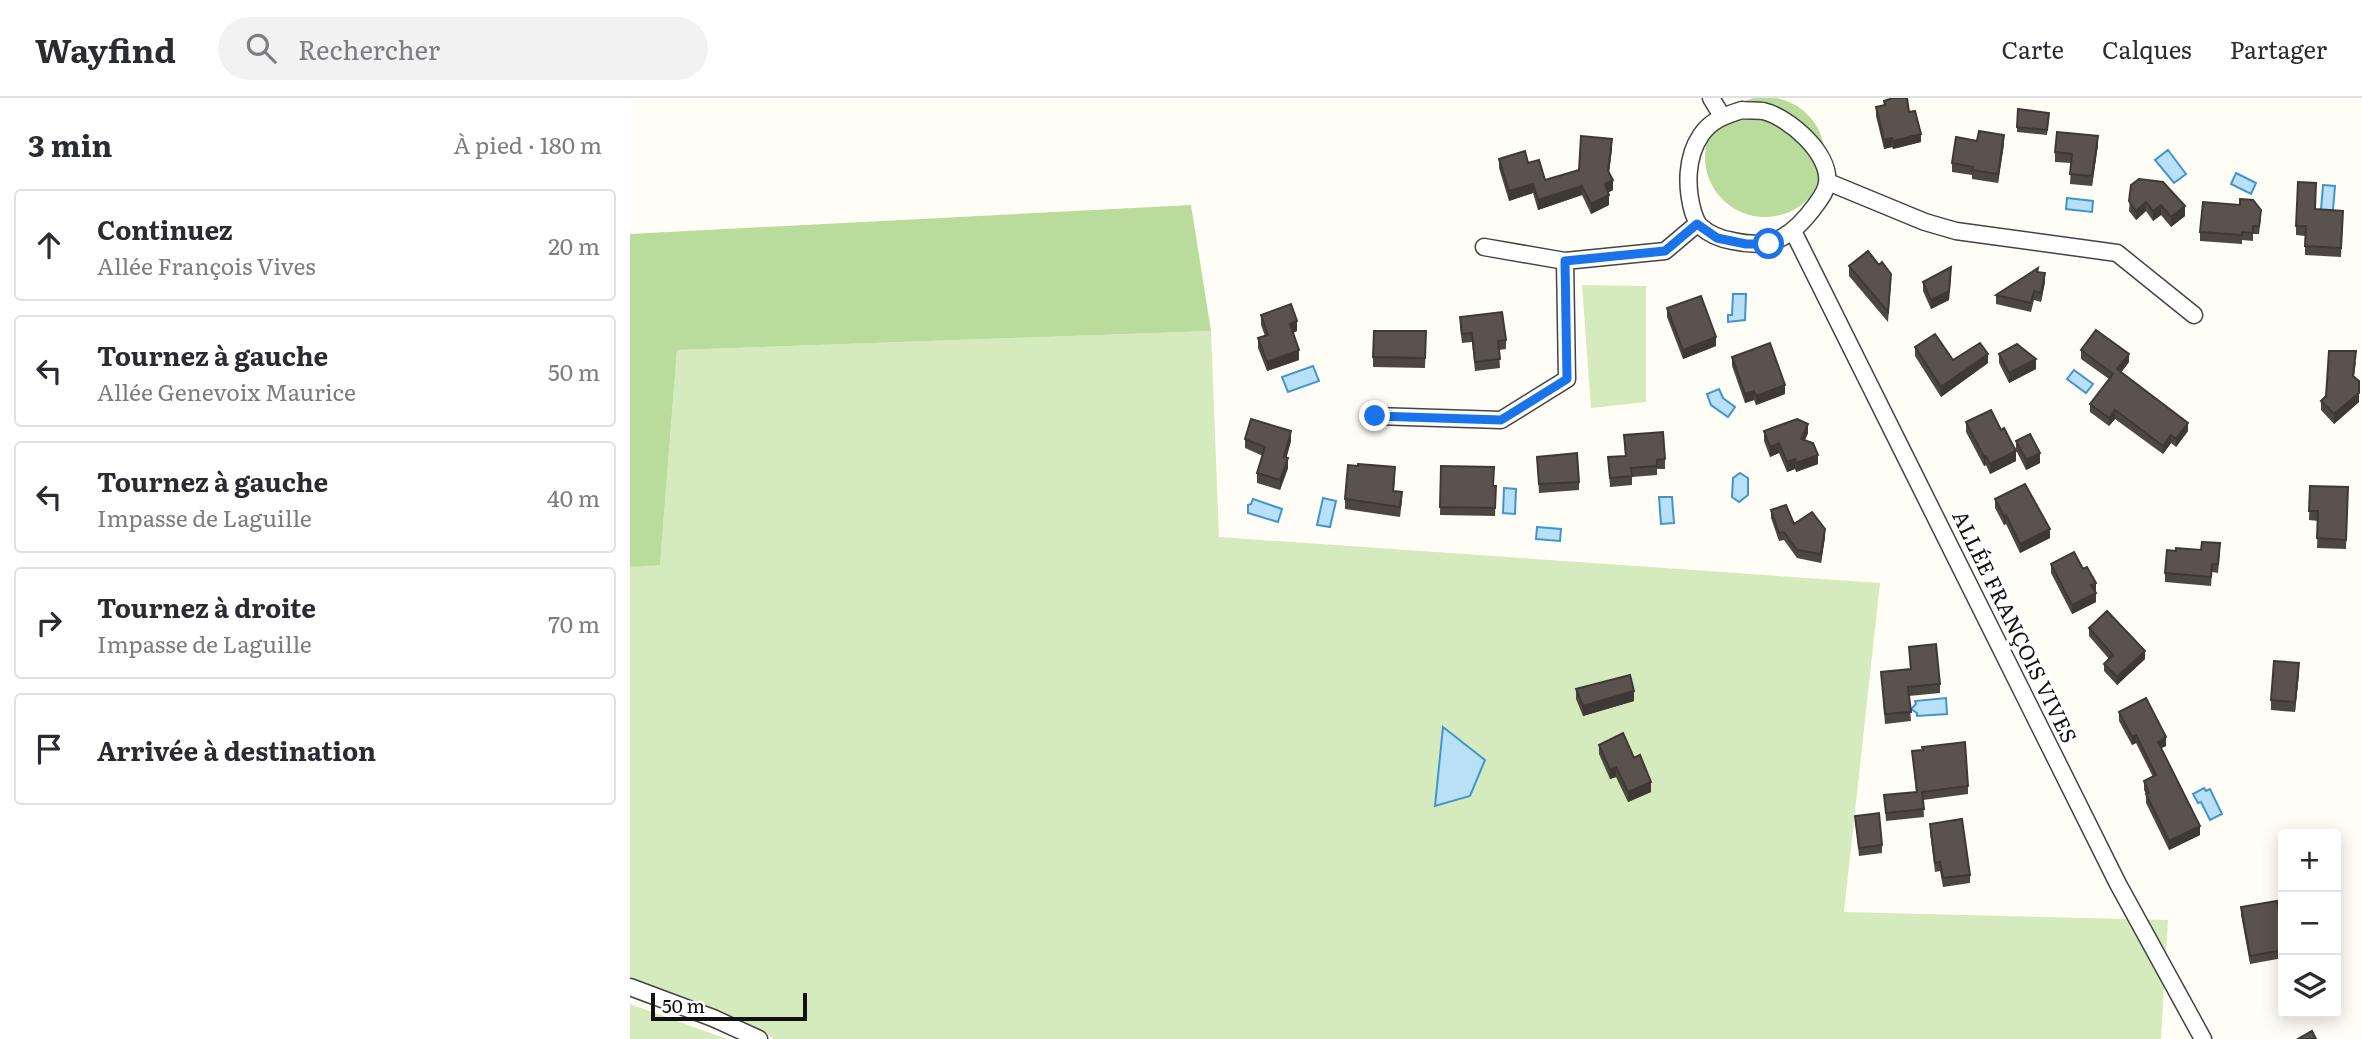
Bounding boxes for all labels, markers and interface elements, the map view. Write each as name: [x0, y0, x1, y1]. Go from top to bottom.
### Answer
search box: [218, 17, 708, 80]
text: Wayfind: [35, 24, 176, 73]
icon: search: [242, 29, 280, 67]
text: Rechercher: [298, 29, 440, 68]
text: Carte: [2001, 31, 2064, 66]
text: Calques: [2102, 31, 2192, 66]
text: Partager: [2230, 31, 2327, 66]
text: 3 min: [28, 122, 112, 166]
text: À pied · 180 m: [454, 127, 602, 161]
text: Continuez: [97, 209, 233, 248]
icon: ahead: [30, 226, 68, 264]
text: 20 m: [548, 228, 600, 262]
route start: [1753, 228, 1784, 259]
text: Allée François Vives: [97, 248, 316, 282]
text: Tournez à gauche: [97, 335, 328, 374]
icon: left: [30, 352, 68, 390]
text: 50 m: [548, 354, 600, 388]
text: Allée Genevoix Maurice: [97, 374, 356, 408]
route end: [1359, 400, 1390, 431]
text: Tournez à gauche: [97, 461, 328, 500]
icon: left: [30, 478, 68, 516]
text: 40 m: [547, 480, 600, 514]
text: Impasse de Laguille: [97, 500, 312, 534]
street label: ALLÉE FRANÇOIS VIVES: [1946, 504, 2086, 747]
text: Tournez à droite: [97, 587, 316, 626]
icon: right: [30, 604, 68, 642]
text: 70 m: [548, 606, 600, 640]
text: Impasse de Laguille: [97, 626, 312, 660]
icon: arrive: [30, 730, 68, 768]
text: Arrivée à destination: [97, 730, 376, 769]
map controls: [2278, 829, 2341, 1018]
button: +: [2278, 829, 2341, 892]
button: −: [2278, 892, 2341, 955]
button: layers: [2278, 955, 2341, 1018]
scale bar: [651, 990, 807, 1022]
text: 50 m: [662, 991, 705, 1019]

